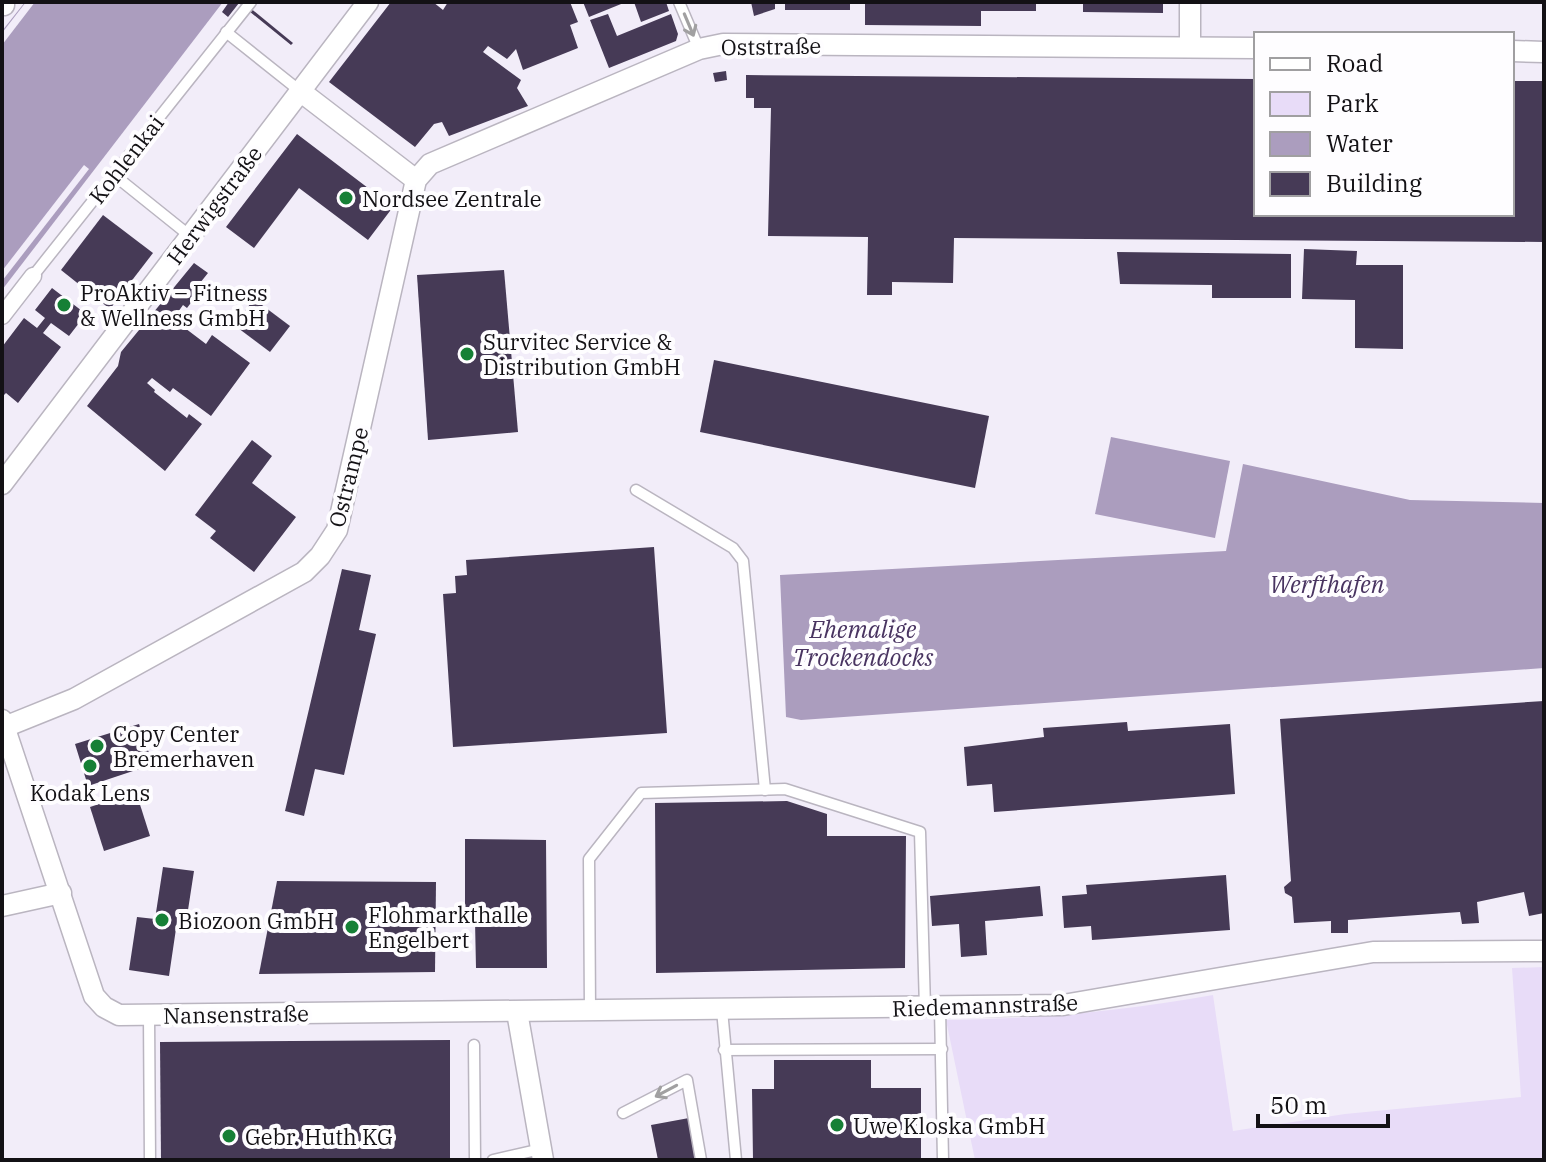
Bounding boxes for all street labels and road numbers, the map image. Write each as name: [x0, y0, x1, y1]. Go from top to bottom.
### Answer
street label: Oststraße: [721, 31, 821, 61]
street label: Kohlenkai: [82, 109, 170, 209]
street label: Herwigstraße: [160, 140, 268, 270]
street label: Ostrampe: [322, 424, 374, 530]
street label: Riedemannstraße: [892, 987, 1078, 1023]
street label: Nansenstraße: [163, 998, 309, 1030]

